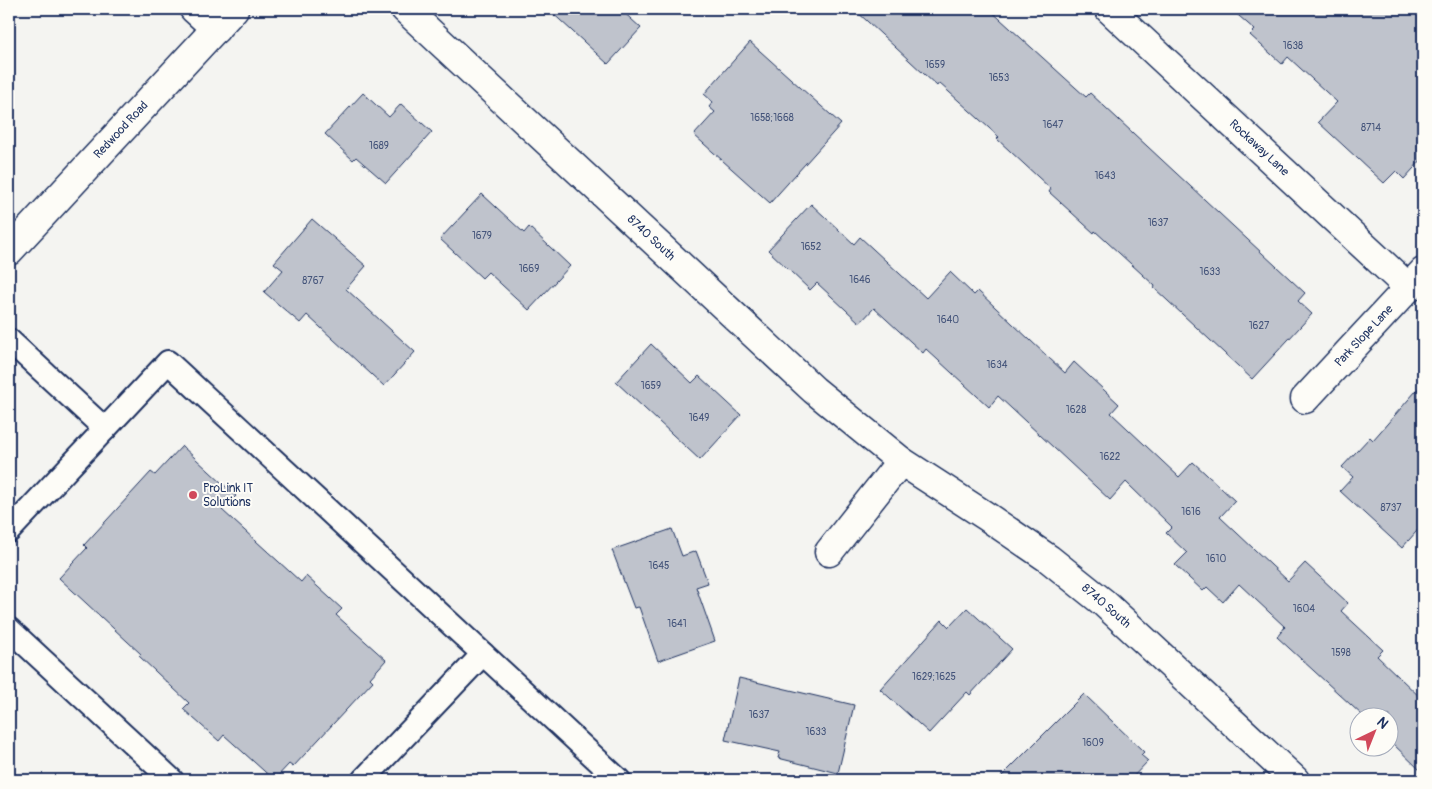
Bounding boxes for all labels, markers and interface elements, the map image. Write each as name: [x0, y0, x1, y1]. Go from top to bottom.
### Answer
house number: 1638: [1283, 40, 1303, 52]
house number: 1659: [925, 59, 945, 71]
house number: 1653: [989, 72, 1010, 84]
street label: Redwood Road: [91, 98, 151, 162]
house number: 1658;1668: [750, 112, 794, 124]
street label: Rockaway Lane: [1226, 117, 1292, 180]
house number: 1647: [1043, 119, 1064, 131]
house number: 8714: [1361, 122, 1381, 134]
house number: 1689: [369, 140, 389, 152]
house number: 1643: [1094, 170, 1116, 182]
street label: 8740 South: [624, 212, 678, 264]
house number: 1637: [1148, 217, 1169, 229]
house number: 1679: [472, 230, 492, 242]
house number: 1652: [801, 241, 822, 253]
house number: 1669: [519, 263, 539, 275]
house number: 1633: [1200, 266, 1221, 278]
house number: 1646: [849, 274, 871, 286]
house number: 8767: [302, 275, 324, 287]
street label: Park Slope Lane: [1332, 302, 1396, 370]
house number: 1640: [937, 314, 959, 326]
house number: 1627: [1249, 320, 1270, 332]
house number: 1634: [986, 359, 1008, 371]
house number: 1659: [641, 380, 661, 392]
house number: 1628: [1066, 404, 1086, 416]
house number: 1649: [689, 412, 709, 424]
house number: 1622: [1100, 451, 1121, 463]
place label: ProLink IT Solutions: [203, 481, 253, 510]
marker: ProLink IT Solutions: [187, 489, 199, 501]
house number: 8737: [1380, 502, 1402, 514]
house number: 1616: [1181, 506, 1201, 518]
house number: 1610: [1206, 553, 1226, 565]
house number: 1645: [649, 560, 669, 572]
street label: 8740 South: [1078, 581, 1134, 632]
house number: 1604: [1293, 603, 1315, 615]
house number: 1641: [667, 618, 687, 630]
house number: 1598: [1331, 647, 1351, 659]
house number: 1629;1625: [912, 671, 956, 683]
north arrow: [1350, 706, 1400, 756]
house number: 1637: [749, 709, 770, 721]
text: N: [1373, 713, 1392, 732]
house number: 1633: [806, 726, 827, 738]
house number: 1609: [1082, 737, 1104, 749]

